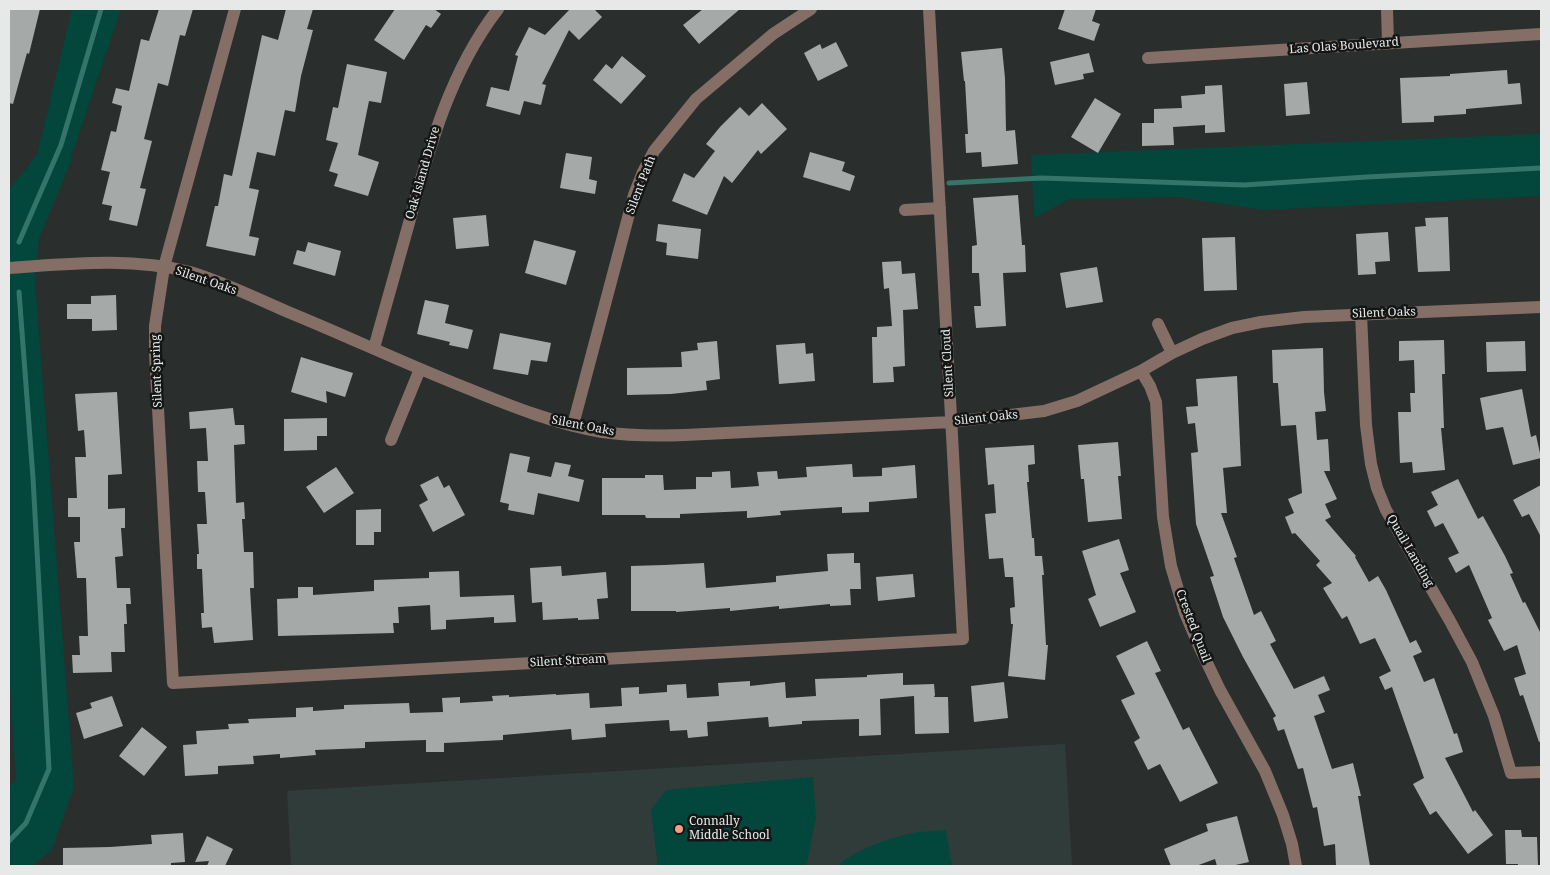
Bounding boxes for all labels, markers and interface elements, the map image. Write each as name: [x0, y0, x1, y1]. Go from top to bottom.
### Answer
street label: Las Olas Boulevard: [1289, 35, 1399, 57]
street label: Oak Island Drive: [403, 125, 443, 221]
street label: Silent Path: [623, 154, 659, 216]
street label: Silent Oaks: [174, 264, 238, 298]
street label: Silent Oaks: [1352, 305, 1416, 321]
street label: Silent Cloud: [939, 328, 957, 398]
street label: Silent Spring: [149, 334, 165, 408]
street label: Silent Oaks: [954, 408, 1018, 428]
street label: Silent Oaks: [550, 413, 616, 439]
street label: Quail Landing: [1383, 512, 1437, 590]
street label: Crested Quail: [1173, 588, 1213, 664]
street label: Silent Stream: [529, 652, 607, 670]
place label: Connally Middle School: [689, 815, 770, 843]
marker: Connally Middle School: [673, 823, 685, 835]

